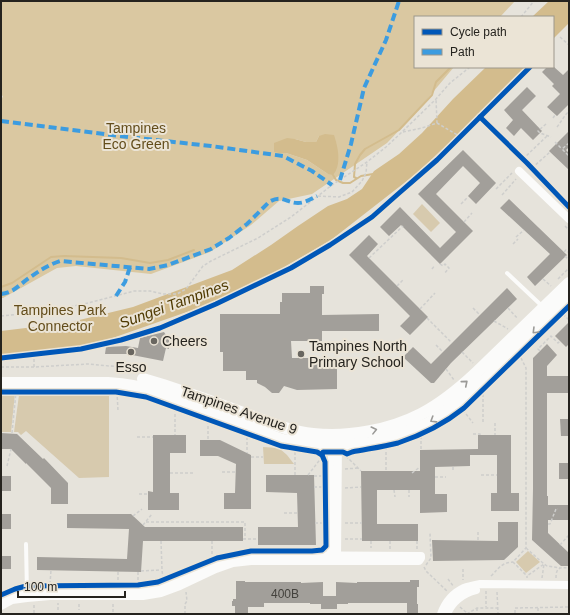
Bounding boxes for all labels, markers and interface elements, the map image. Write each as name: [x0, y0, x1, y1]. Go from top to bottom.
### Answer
legend: [414, 16, 554, 68]
text: Cycle path: [450, 25, 507, 39]
text: Path: [450, 45, 475, 59]
park label: Tampines Eco Green: [103, 120, 169, 152]
water label: Sungei Tampines: [117, 276, 231, 331]
park label: Tampines Park Connector: [14, 302, 107, 334]
one-way arrow: [532, 326, 540, 334]
place label: Cheers: [162, 333, 207, 349]
marker: Cheers: [149, 336, 159, 346]
place label: Tampines North Primary School: [309, 338, 407, 370]
marker: Esso: [126, 347, 136, 357]
marker: Tampines North Primary School: [296, 349, 306, 359]
place label: Esso: [115, 359, 147, 375]
one-way arrow: [460, 381, 467, 388]
street label: Tampines Avenue 9: [179, 383, 299, 437]
one-way arrow: [431, 415, 438, 422]
one-way arrow: [371, 427, 377, 435]
scale bar: [18, 573, 125, 599]
text: 100 m: [24, 580, 57, 594]
house number: 400B: [271, 587, 299, 601]

